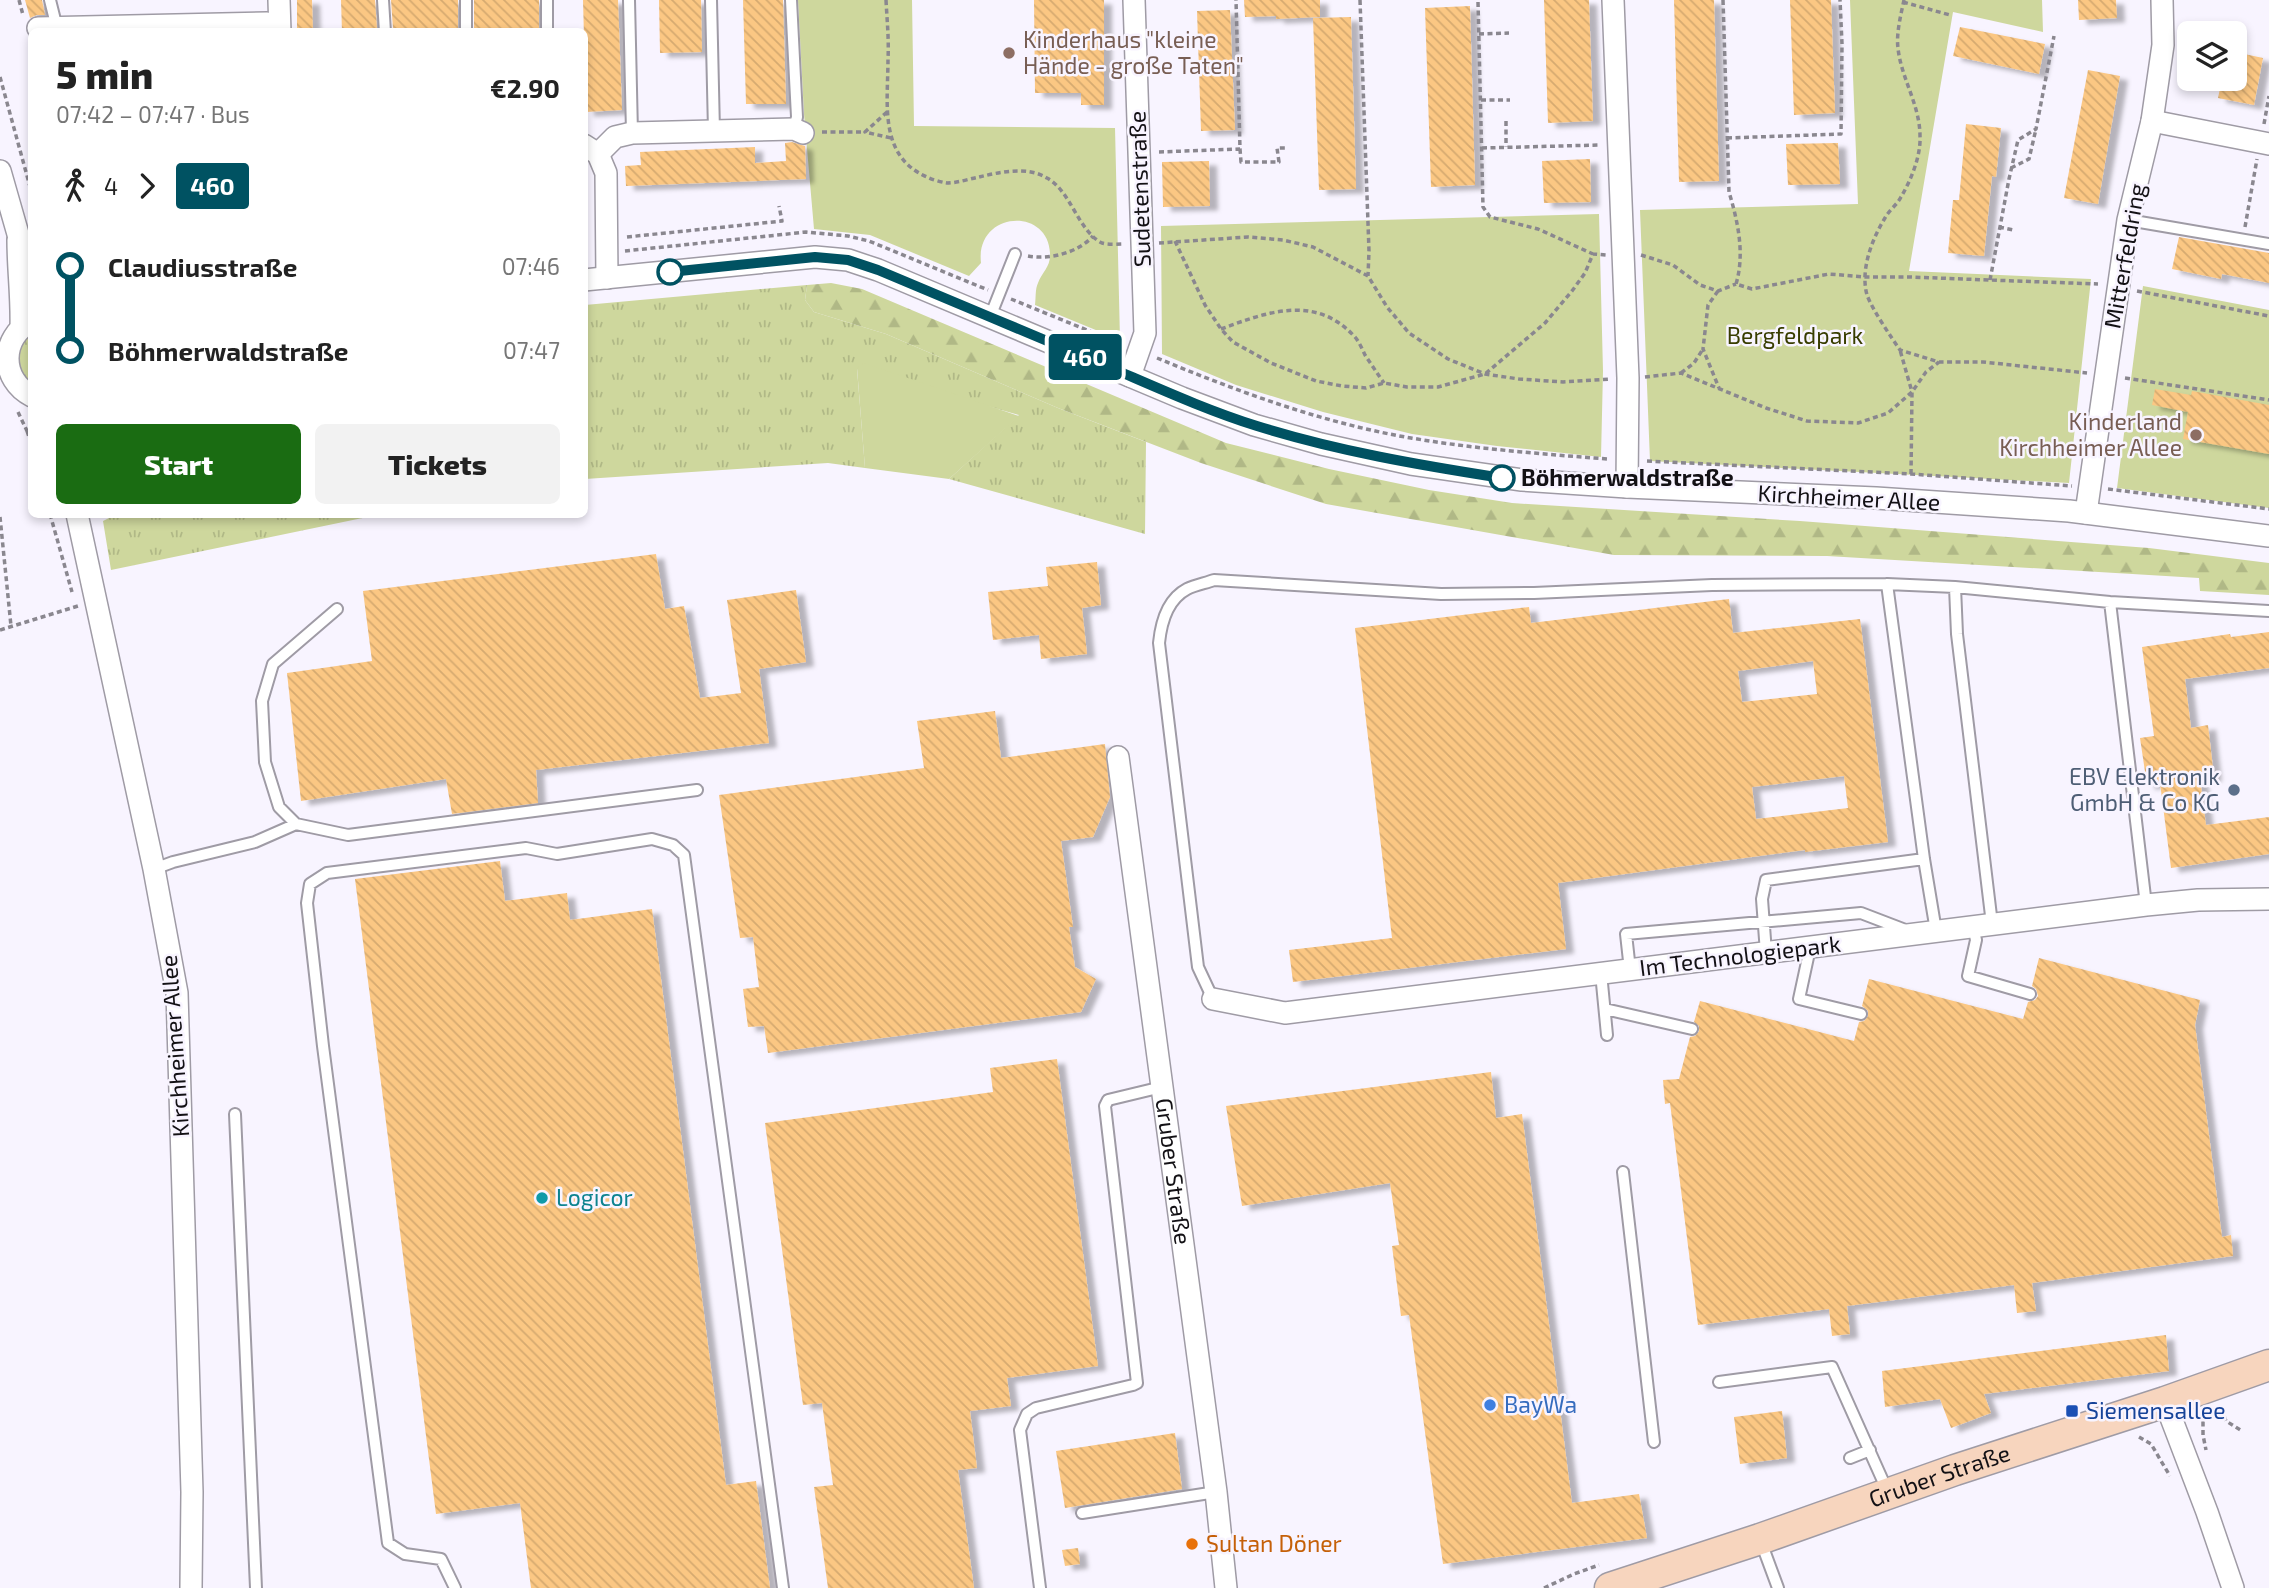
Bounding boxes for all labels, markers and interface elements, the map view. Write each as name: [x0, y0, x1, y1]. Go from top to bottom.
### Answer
map controls: [2177, 21, 2247, 91]
button: layers: [2177, 21, 2247, 91]
place label: Kinderhaus "kleine Hände - große Taten": [1023, 25, 1244, 79]
marker: Kinderhaus "kleine Hände - große Taten": [1001, 45, 1017, 61]
text: 5 min: [56, 51, 153, 97]
text: €2.90: [490, 72, 560, 103]
text: 07:42 – 07:47 · Bus: [56, 100, 250, 128]
street label: Sudetenstraße: [1122, 110, 1156, 268]
icon: walk: [56, 167, 94, 205]
icon: forward: [128, 167, 166, 205]
text: 460: [190, 171, 235, 200]
text: 4: [104, 172, 118, 200]
street label: Mitterfeldring: [2097, 181, 2151, 331]
text: Claudiusstraße: [108, 251, 297, 282]
text: 07:46: [502, 252, 560, 280]
unlabelled marker: [657, 259, 683, 285]
park label: Bergfeldpark: [1727, 321, 1863, 349]
line badge: 460: [1045, 334, 1125, 380]
text: Böhmerwaldstraße: [108, 335, 348, 366]
text: 07:47: [503, 336, 560, 364]
text: 460: [1063, 342, 1107, 371]
place label: Kinderland Kirchheimer Allee: [1999, 407, 2182, 461]
button: Start: [56, 424, 301, 504]
button: Tickets: [315, 424, 560, 504]
marker: Kinderland Kirchheimer Allee: [2188, 427, 2204, 443]
place label: Böhmerwaldstraße: [1521, 463, 1734, 491]
marker: Böhmerwaldstraße: [1489, 465, 1515, 491]
street label: Kirchheimer Allee: [1757, 478, 1941, 516]
place label: EBV Elektronik GmbH & Co KG: [2069, 762, 2220, 816]
marker: EBV Elektronik GmbH & Co KG: [2226, 782, 2242, 798]
street label: Im Technologiepark: [1638, 929, 1842, 981]
street label: Kirchheimer Allee: [154, 954, 194, 1138]
street label: Gruber Straße: [1151, 1096, 1198, 1246]
place label: Logicor: [556, 1183, 633, 1211]
marker: Logicor: [534, 1190, 550, 1206]
place label: BayWa: [1504, 1390, 1577, 1418]
place label: Siemensallee: [2086, 1396, 2226, 1424]
marker: BayWa: [1482, 1397, 1498, 1413]
marker: Siemensallee: [2064, 1403, 2080, 1419]
street label: Gruber Straße: [1865, 1438, 2013, 1512]
place label: Sultan Döner: [1206, 1529, 1342, 1557]
marker: Sultan Döner: [1184, 1536, 1200, 1552]

